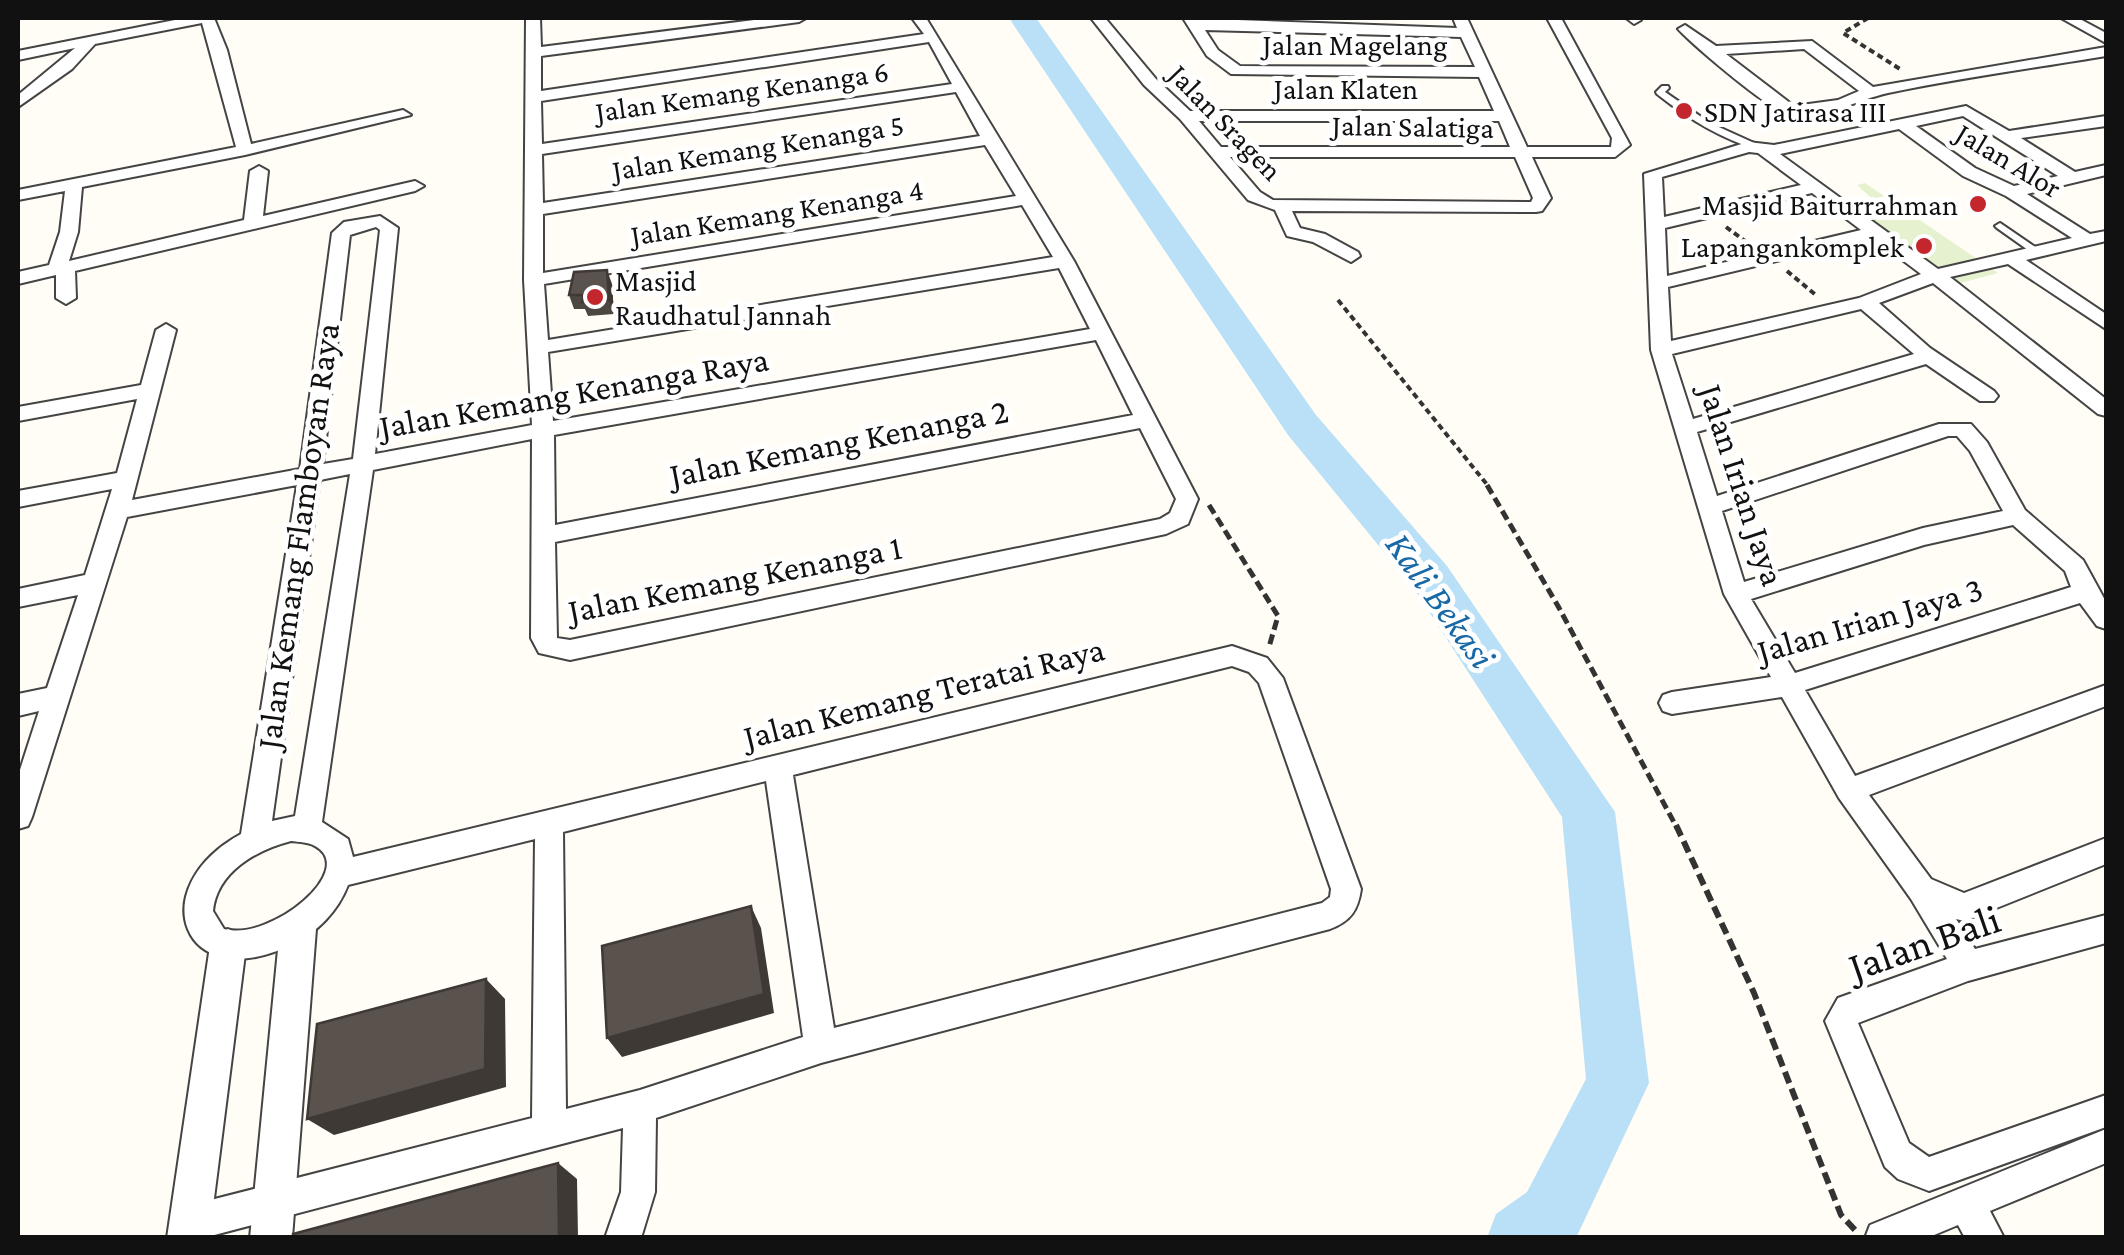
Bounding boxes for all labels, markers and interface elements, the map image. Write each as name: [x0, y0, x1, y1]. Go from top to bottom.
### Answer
street label: Jalan Magelang: [1260, 28, 1447, 62]
street label: Jalan Kemang Kenanga 6: [590, 54, 891, 129]
street label: Jalan Sragen: [1160, 55, 1289, 187]
street label: Jalan Klaten: [1271, 72, 1418, 105]
place label: SDN Jatirasa III: [1704, 95, 1886, 128]
marker: SDN Jatirasa III: [1673, 100, 1695, 122]
street label: Jalan Kemang Kenanga 5: [607, 108, 906, 188]
street label: Jalan Salatiga: [1329, 108, 1494, 145]
street label: Jalan Alor: [1948, 114, 2068, 204]
street label: Jalan Kemang Kenanga 4: [625, 173, 926, 253]
place label: Masjid Baiturrahman: [1702, 188, 1958, 222]
marker: Masjid Baiturrahman: [1967, 193, 1989, 215]
place label: Lapangankomplek: [1681, 230, 1905, 264]
marker: Lapangankomplek: [1913, 235, 1935, 257]
place label: Masjid Raudhatul Jannah: [615, 264, 831, 331]
marker: Masjid Raudhatul Jannah: [584, 286, 606, 308]
street label: Jalan Kemang Flamboyan Raya: [248, 320, 347, 754]
street label: Jalan Kemang Kenanga Raya: [373, 340, 772, 447]
street label: Jalan Irian Jaya: [1690, 376, 1793, 591]
street label: Jalan Kemang Kenanga 2: [663, 391, 1012, 496]
water label: Kali Bekasi: [1378, 524, 1505, 677]
street label: Jalan Kemang Kenanga 1: [562, 528, 905, 631]
street label: Jalan Irian Jaya 3: [1750, 569, 1987, 672]
street label: Jalan Kemang Teratai Raya: [737, 629, 1109, 757]
street label: Jalan Bali: [1838, 894, 2006, 991]

